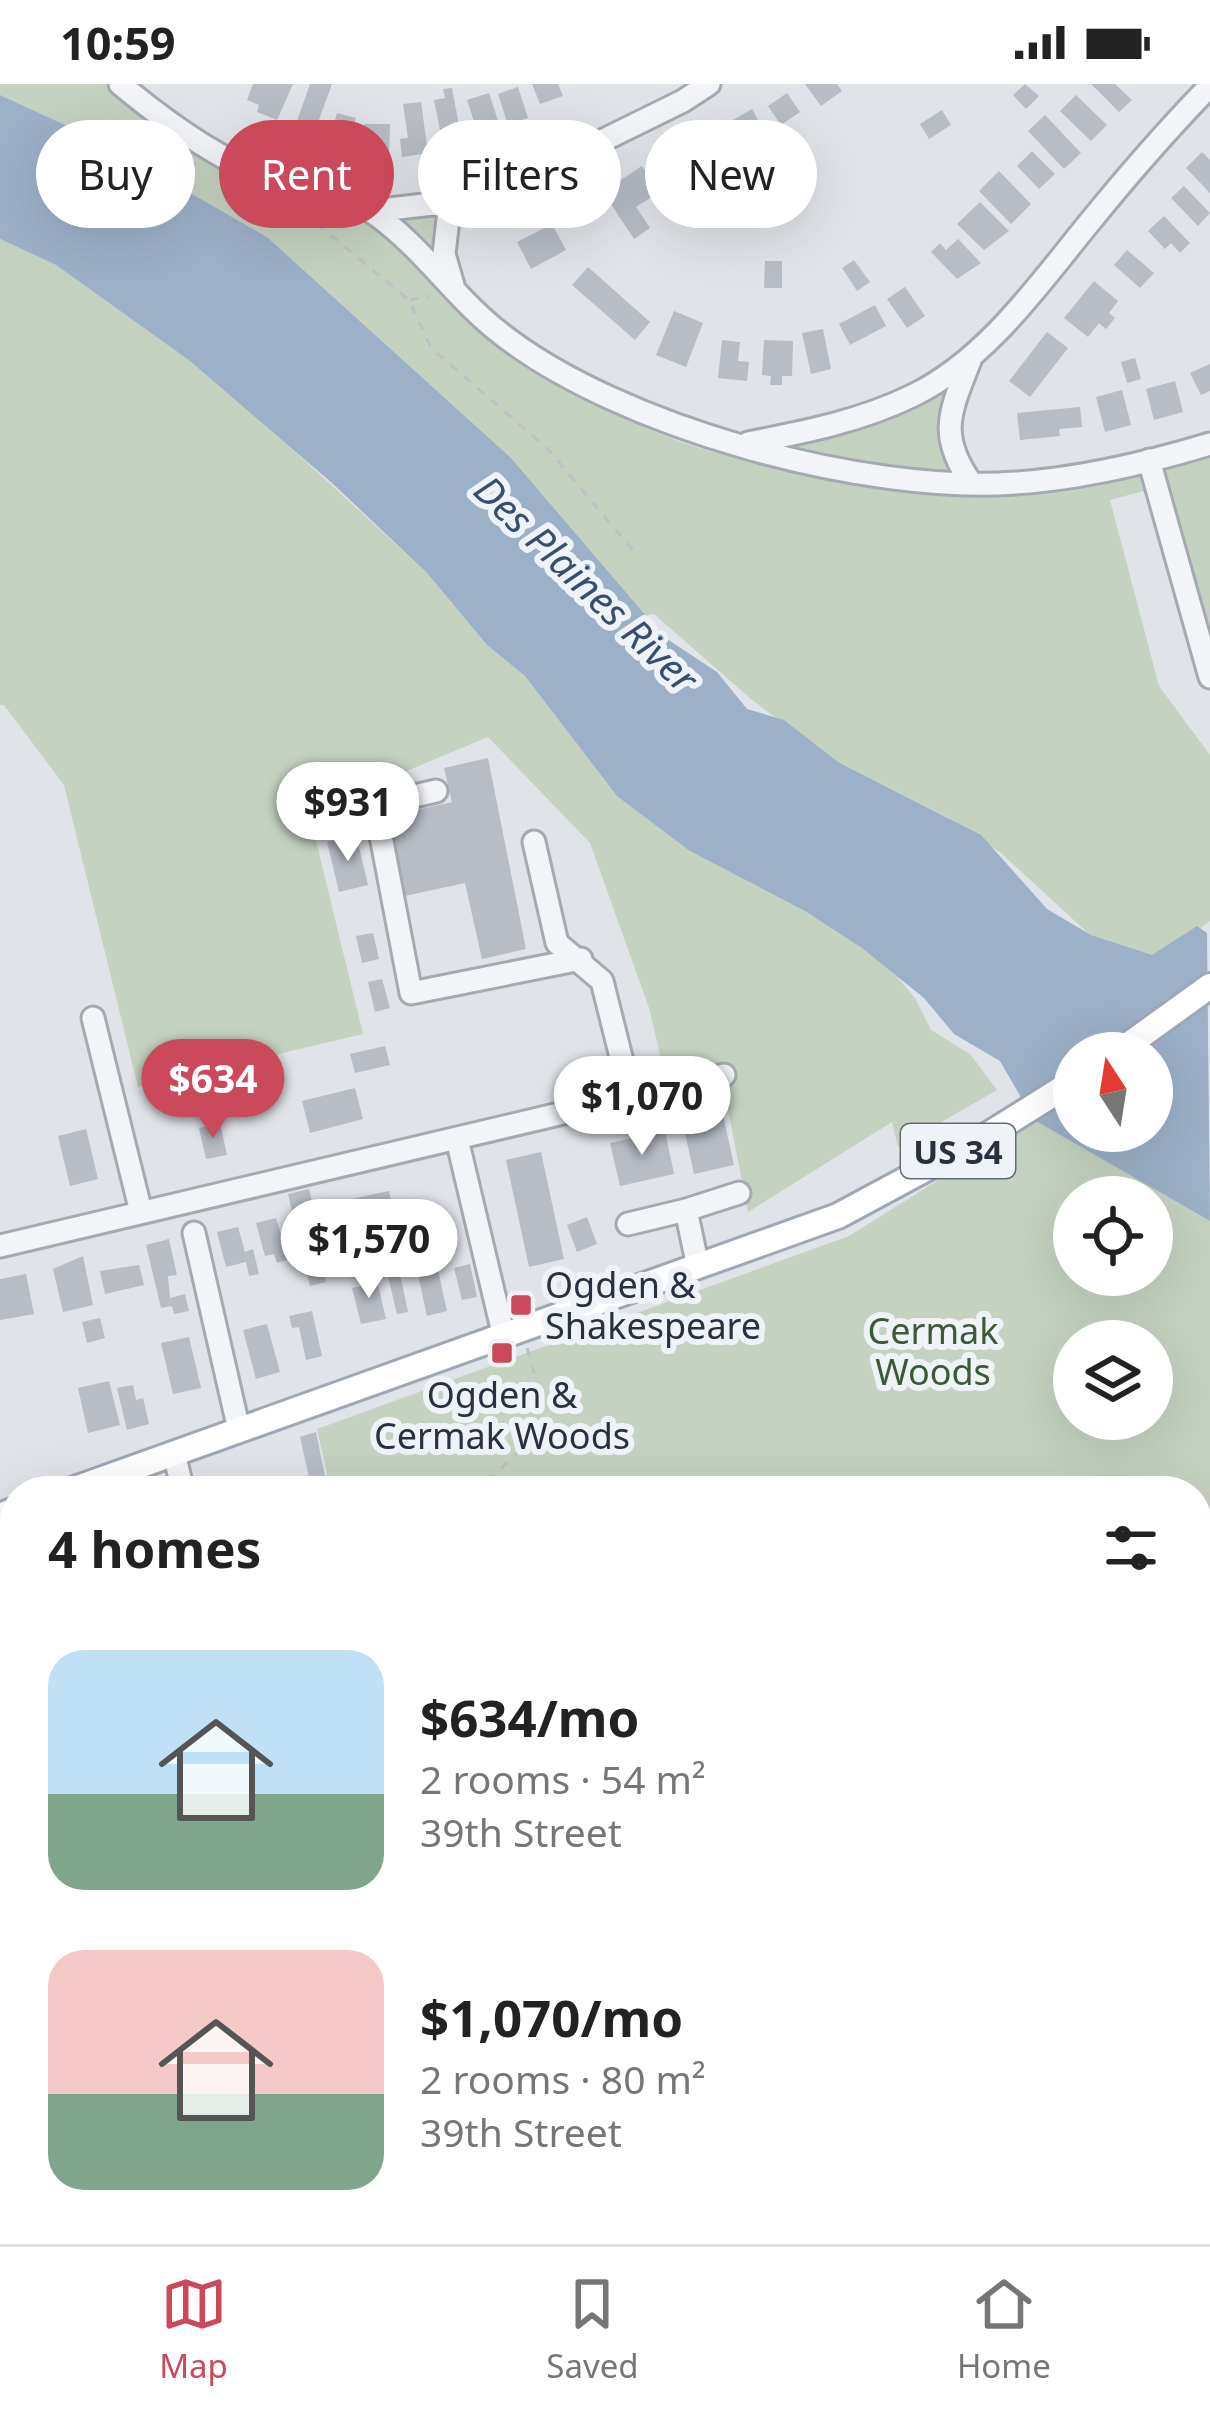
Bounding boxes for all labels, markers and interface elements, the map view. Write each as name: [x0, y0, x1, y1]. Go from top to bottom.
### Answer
text: 10:59: [60, 12, 176, 73]
chip: Buy: [36, 120, 195, 228]
chip: Rent: [219, 120, 394, 228]
chip: Filters: [418, 120, 621, 228]
chip: New: [645, 120, 817, 228]
water label: Des Plaines River: [464, 463, 711, 704]
pin: $931: [277, 762, 419, 864]
text: $931: [303, 774, 393, 827]
north arrow: [1053, 1032, 1173, 1152]
map controls: [1053, 1032, 1173, 1440]
pin: $634: [142, 1039, 284, 1141]
text: $634: [168, 1051, 258, 1104]
pin: $1,070: [544, 1056, 740, 1158]
text: $1,070: [581, 1068, 703, 1121]
road number: US 34: [901, 1124, 1015, 1178]
button: locate: [1053, 1176, 1173, 1296]
pin: $1,570: [271, 1199, 467, 1301]
text: $1,570: [308, 1211, 430, 1264]
place label: Ogden & Shakespeare: [545, 1260, 761, 1350]
marker: Ogden & Shakespeare: [508, 1292, 534, 1318]
park label: Cermak Woods: [867, 1306, 999, 1396]
button: layers: [1053, 1320, 1173, 1440]
marker: Ogden & Cermak Woods: [489, 1340, 515, 1366]
place label: Ogden & Cermak Woods: [374, 1370, 630, 1460]
text: 4 homes: [48, 1513, 261, 1583]
icon: filters: [1098, 1515, 1164, 1581]
text: $634/mo: [420, 1682, 639, 1752]
icon: home: [144, 1698, 288, 1842]
text: 2 rooms · 54 m²: [420, 1752, 706, 1805]
text: 39th Street: [420, 1805, 622, 1858]
text: $1,070/mo: [420, 1982, 683, 2052]
icon: home: [144, 1998, 288, 2142]
text: 2 rooms · 80 m²: [420, 2052, 706, 2105]
text: 39th Street: [420, 2105, 622, 2158]
tab: Map: [159, 2271, 228, 2388]
tab: Saved: [546, 2271, 639, 2388]
tab: Home: [957, 2271, 1051, 2388]

